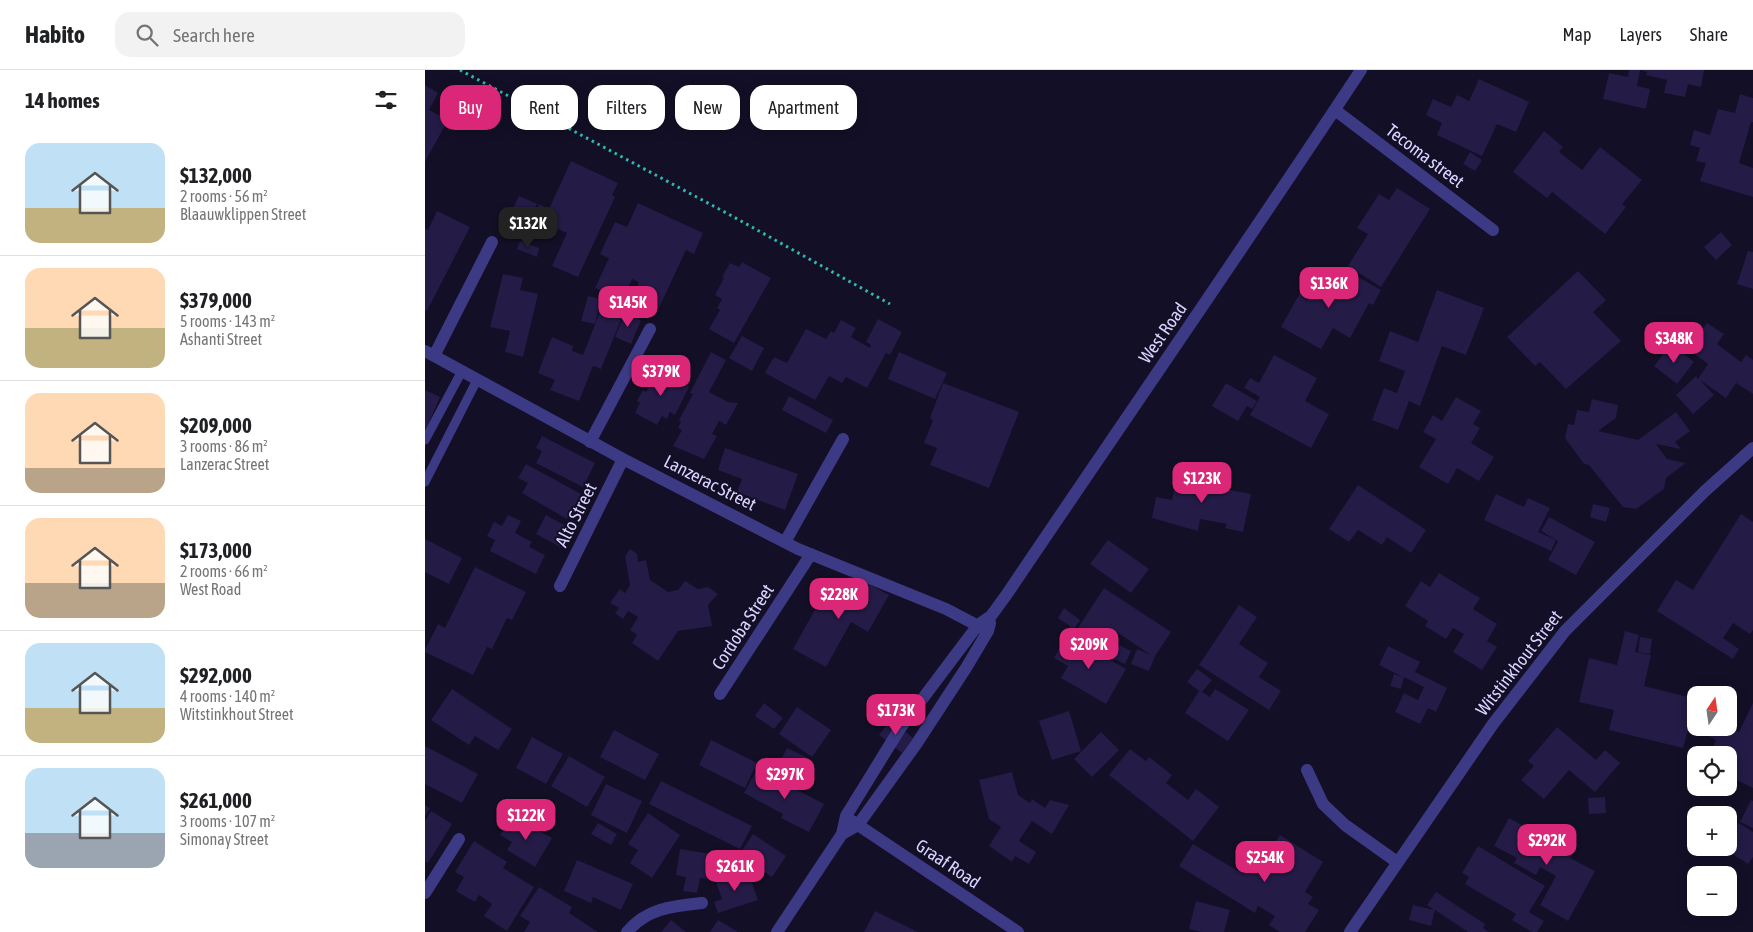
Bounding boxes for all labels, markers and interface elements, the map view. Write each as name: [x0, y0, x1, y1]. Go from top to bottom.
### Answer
search box: [115, 12, 465, 57]
text: Habito: [25, 21, 85, 48]
icon: search: [133, 21, 161, 49]
text: Search here: [173, 24, 255, 46]
text: Map: [1562, 24, 1591, 45]
text: Layers: [1619, 24, 1662, 45]
text: Share: [1690, 24, 1728, 45]
chip: Buy: [440, 85, 501, 130]
chip: Rent: [511, 85, 578, 130]
chip: Filters: [588, 85, 665, 130]
chip: New: [675, 85, 740, 130]
chip: Apartment: [750, 85, 857, 130]
icon: filters: [372, 86, 400, 114]
text: 14 homes: [25, 88, 100, 112]
street label: Tecoma street: [1382, 119, 1468, 192]
icon: home: [65, 163, 125, 223]
text: $132,000: [180, 163, 252, 187]
text: 2 rooms · 56 m²: [180, 187, 268, 205]
text: Blaauwklippen Street: [180, 205, 306, 223]
pin: $132K: [493, 206, 563, 249]
text: $132K: [509, 214, 547, 232]
pin: $136K: [1294, 266, 1364, 309]
text: $136K: [1310, 274, 1348, 292]
pin: $145K: [593, 286, 663, 328]
icon: home: [65, 288, 125, 348]
text: $379,000: [180, 288, 252, 312]
text: $145K: [609, 293, 647, 311]
street label: West Road: [1134, 298, 1191, 367]
text: 5 rooms · 143 m²: [180, 312, 275, 330]
pin: $348K: [1639, 322, 1709, 364]
text: $348K: [1655, 329, 1693, 347]
text: Ashanti Street: [180, 330, 262, 348]
pin: $379K: [626, 354, 696, 397]
text: $379K: [642, 362, 680, 380]
icon: home: [65, 413, 125, 473]
text: $209,000: [180, 413, 252, 437]
text: 3 rooms · 86 m²: [180, 437, 268, 455]
street label: Lanzerac Street: [661, 450, 760, 515]
text: Lanzerac Street: [180, 455, 269, 473]
pin: $123K: [1167, 462, 1237, 504]
text: $123K: [1183, 469, 1221, 487]
street label: Alto Street: [551, 479, 601, 550]
icon: home: [65, 538, 125, 598]
text: $173,000: [180, 538, 252, 562]
text: 2 rooms · 66 m²: [180, 562, 268, 580]
pin: $228K: [804, 578, 874, 620]
text: West Road: [180, 580, 241, 598]
street label: Cordoba Street: [707, 580, 778, 673]
text: $228K: [820, 585, 858, 603]
street label: Witstinkhout Street: [1471, 606, 1566, 719]
pin: $209K: [1054, 628, 1124, 670]
text: $209K: [1070, 635, 1108, 653]
icon: home: [65, 663, 125, 723]
text: $292,000: [180, 663, 252, 687]
north arrow: [1687, 686, 1737, 736]
map controls: [1687, 686, 1737, 916]
text: 4 rooms · 140 m²: [180, 687, 275, 705]
pin: $173K: [861, 694, 931, 736]
text: $173K: [877, 701, 915, 719]
text: Witstinkhout Street: [180, 705, 294, 723]
button: locate: [1687, 746, 1737, 796]
pin: $297K: [750, 758, 820, 800]
text: $297K: [766, 765, 804, 783]
icon: home: [65, 788, 125, 848]
text: $261,000: [180, 788, 252, 812]
pin: $122K: [491, 798, 561, 841]
text: $122K: [507, 806, 545, 824]
button: +: [1687, 806, 1737, 856]
text: 3 rooms · 107 m²: [180, 812, 275, 830]
pin: $292K: [1512, 824, 1582, 866]
text: Simonay Street: [180, 830, 269, 848]
text: $292K: [1528, 831, 1566, 849]
street label: Graaf Road: [912, 834, 984, 893]
pin: $254K: [1230, 840, 1300, 883]
text: $254K: [1246, 848, 1284, 866]
pin: $261K: [700, 850, 770, 892]
text: $261K: [716, 857, 754, 875]
button: −: [1687, 866, 1737, 916]

